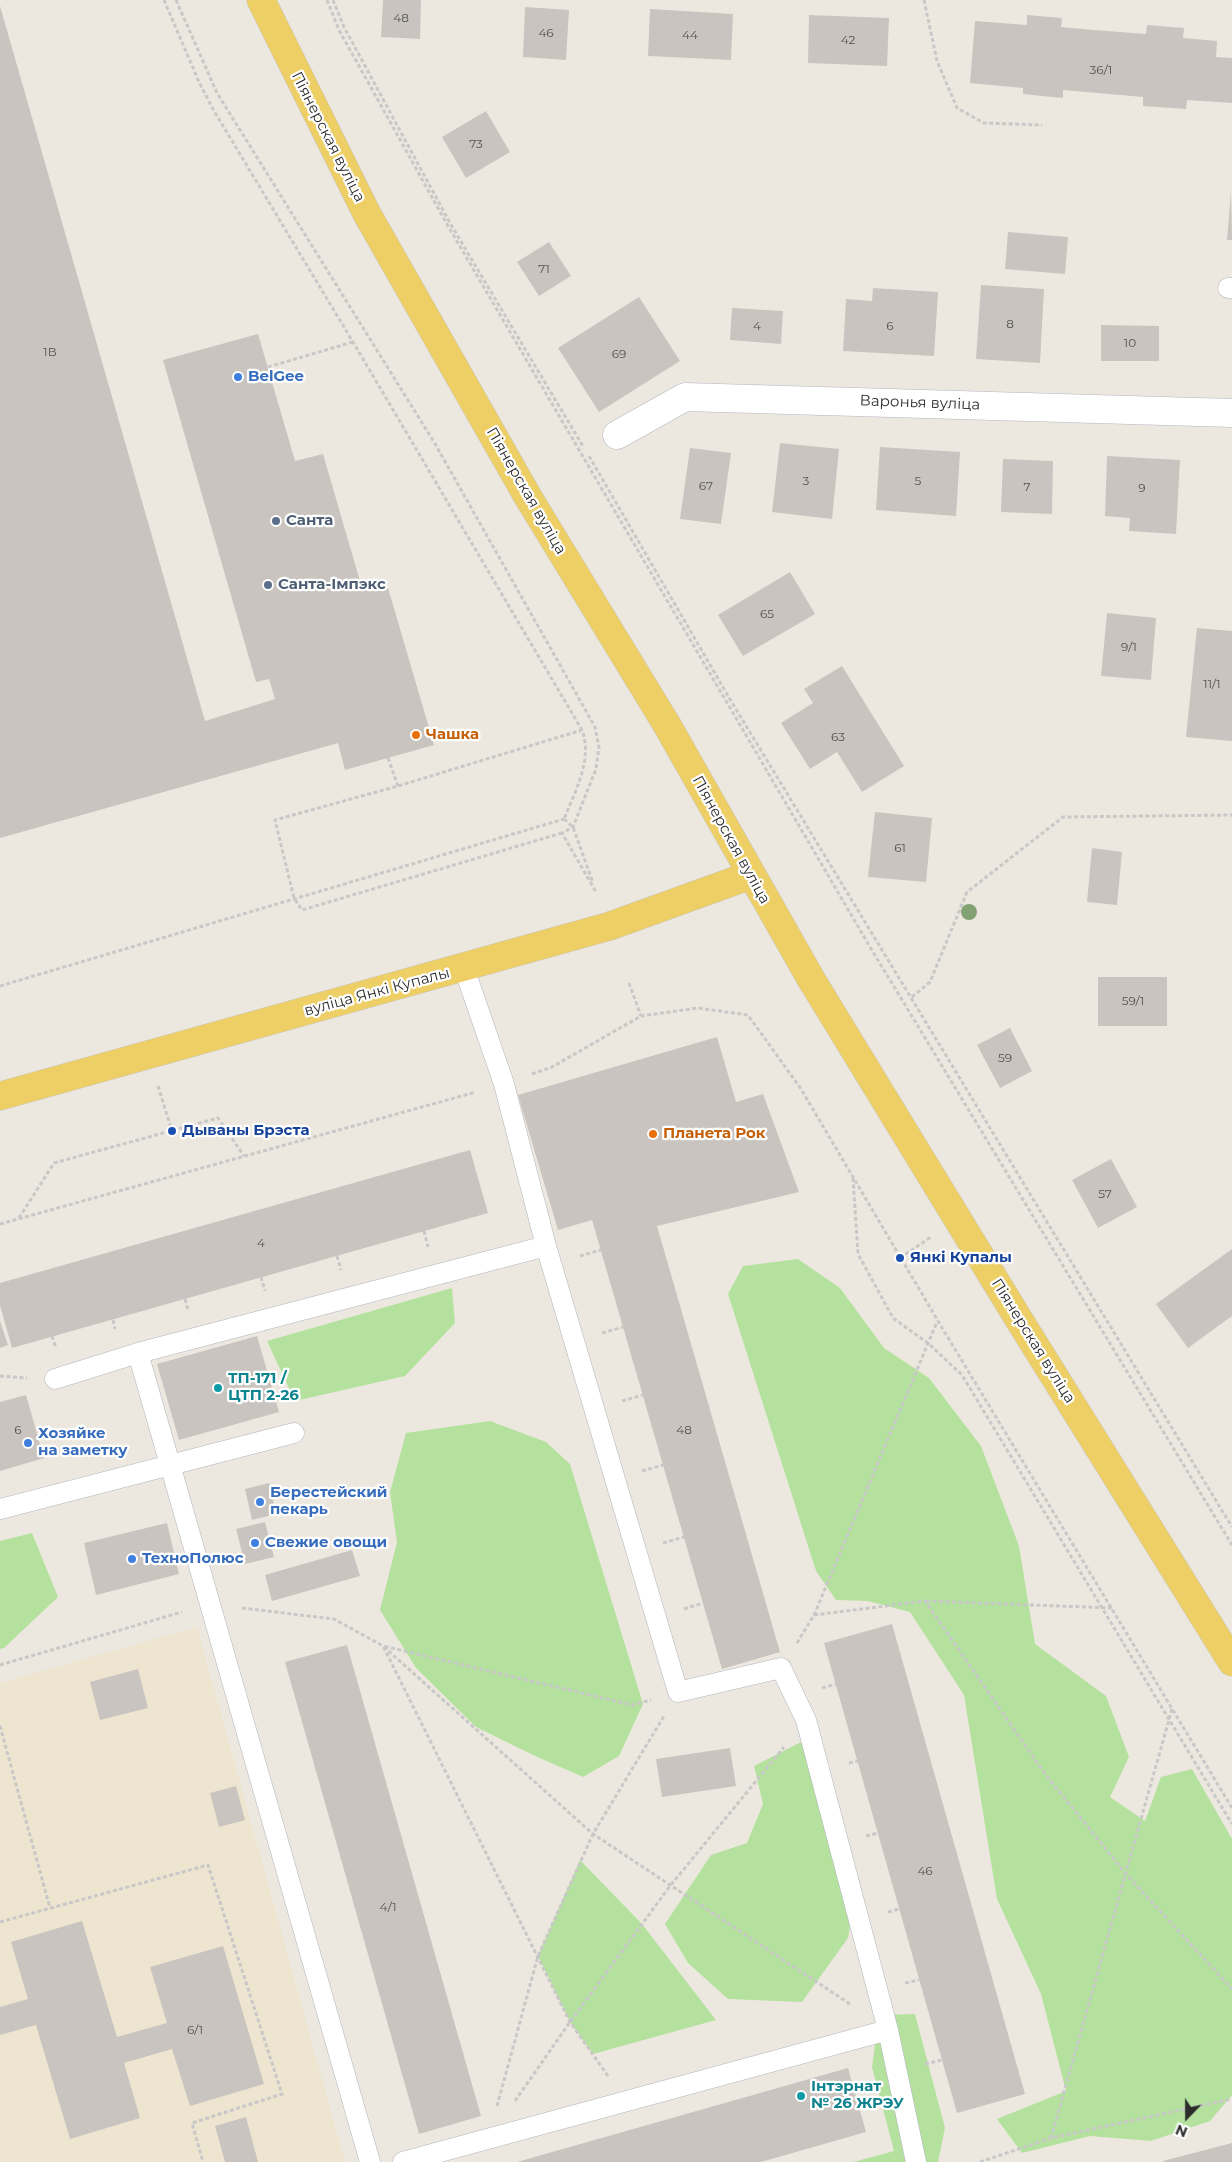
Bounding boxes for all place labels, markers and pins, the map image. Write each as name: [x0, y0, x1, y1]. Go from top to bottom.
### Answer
place label: BelGee: [248, 368, 304, 386]
marker: BelGee: [232, 371, 244, 383]
place label: Санта: [286, 512, 333, 530]
marker: Санта: [270, 515, 282, 527]
place label: Санта-Імпэкс: [278, 576, 386, 594]
marker: Санта-Імпэкс: [262, 579, 274, 591]
place label: Чашка: [426, 726, 479, 744]
marker: Чашка: [410, 729, 422, 741]
place label: Дываны Брэста: [182, 1122, 310, 1140]
marker: Дываны Брэста: [166, 1125, 178, 1137]
place label: Планета Рок: [663, 1125, 765, 1143]
marker: Планета Рок: [647, 1128, 659, 1140]
place label: Янкі Купалы: [910, 1249, 1012, 1267]
marker: Янкі Купалы: [894, 1252, 906, 1264]
place label: ТП-171 / ЦТП 2-26: [228, 1370, 299, 1405]
marker: ТП-171 / ЦТП 2-26: [212, 1382, 224, 1394]
place label: Хозяйке на заметку: [38, 1425, 127, 1460]
marker: Хозяйке на заметку: [22, 1437, 34, 1449]
place label: Берестейский пекарь: [270, 1484, 387, 1519]
marker: Берестейский пекарь: [254, 1496, 266, 1508]
place label: Свежие овощи: [265, 1534, 387, 1552]
marker: Свежие овощи: [249, 1537, 261, 1549]
place label: ТехноПолюс: [142, 1550, 244, 1568]
marker: ТехноПолюс: [126, 1553, 138, 1565]
place label: Інтэрнат № 26 ЖРЭУ: [811, 2078, 904, 2113]
marker: Інтэрнат № 26 ЖРЭУ: [795, 2090, 807, 2102]

